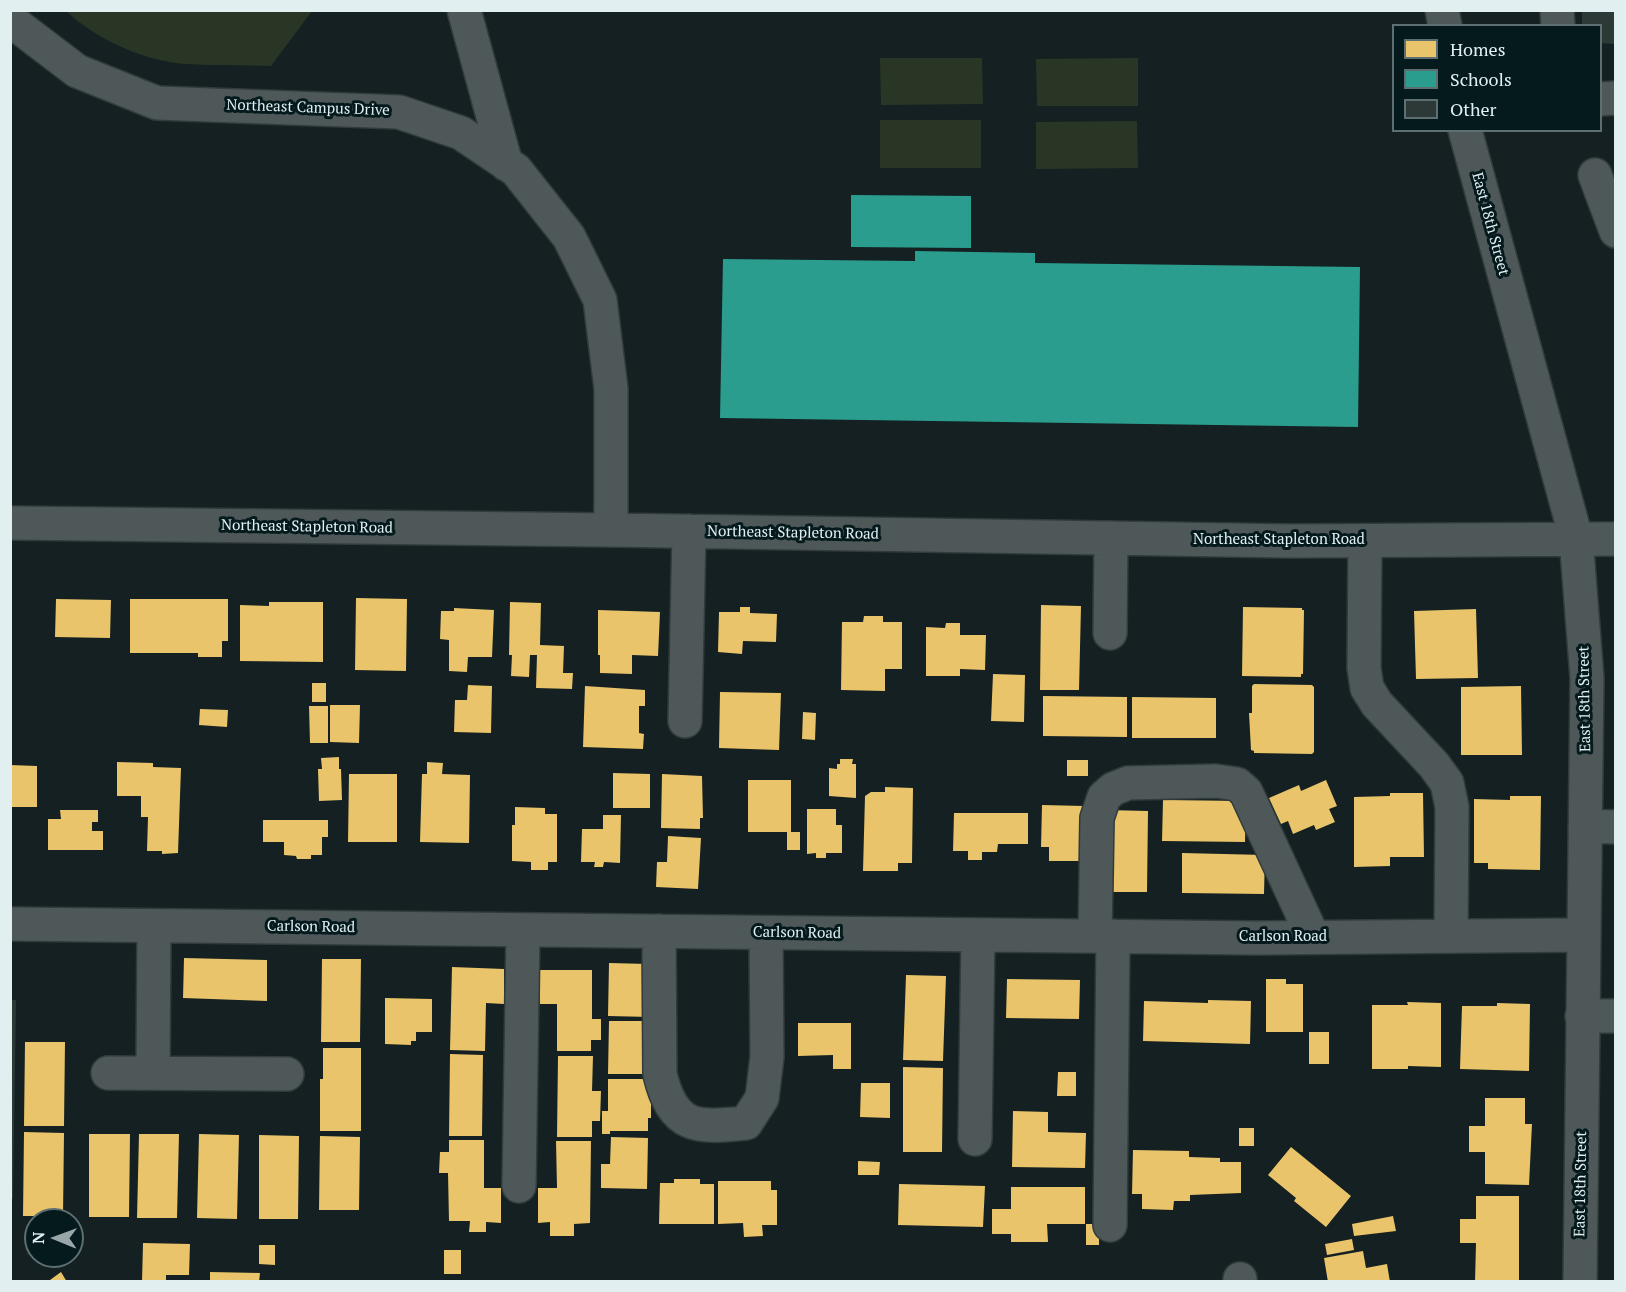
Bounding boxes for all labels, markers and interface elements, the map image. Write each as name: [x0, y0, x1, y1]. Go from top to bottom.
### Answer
legend: [1392, 24, 1602, 132]
text: Homes: [1450, 37, 1505, 61]
text: Schools: [1450, 67, 1512, 91]
street label: Northeast Campus Drive: [226, 96, 390, 120]
text: Other: [1450, 97, 1497, 121]
street label: East 18th Street: [1468, 170, 1512, 278]
street label: Northeast Stapleton Road: [221, 517, 393, 537]
street label: Northeast Stapleton Road: [707, 523, 879, 543]
street label: Northeast Stapleton Road: [1193, 531, 1365, 549]
street label: East 18th Street: [1575, 646, 1595, 752]
street label: Carlson Road: [267, 917, 355, 937]
street label: Carlson Road: [753, 923, 841, 943]
street label: Carlson Road: [1239, 928, 1327, 946]
street label: East 18th Street: [1571, 1131, 1591, 1237]
north arrow: [24, 1208, 84, 1268]
text: N: [27, 1231, 49, 1244]

